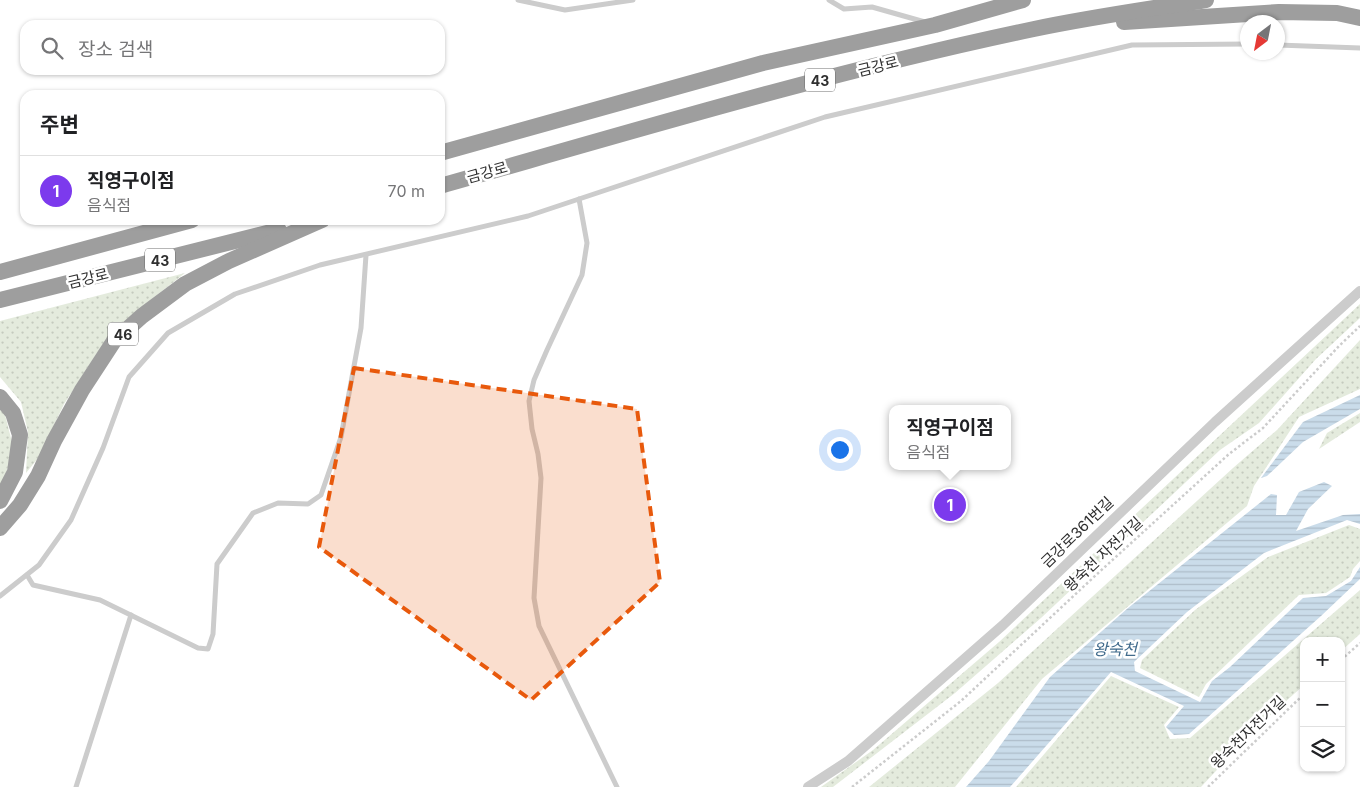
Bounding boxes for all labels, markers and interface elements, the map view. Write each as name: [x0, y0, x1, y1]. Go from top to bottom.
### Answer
north arrow: [1240, 15, 1285, 60]
search box: [20, 20, 445, 75]
icon: search: [38, 34, 66, 62]
text: 장소 검색: [78, 38, 153, 61]
street label: 금강로: [856, 52, 900, 80]
road number: 43: [805, 68, 835, 92]
text: 주변: [40, 112, 79, 137]
street label: 금강로: [464, 157, 510, 187]
text: 직영구이점: [87, 169, 174, 192]
text: 1: [53, 181, 59, 201]
text: 70 m: [388, 181, 425, 201]
text: 음식점: [87, 195, 131, 215]
road number: 43: [145, 248, 175, 272]
street label: 금강로: [66, 264, 110, 292]
road number: 46: [108, 322, 138, 346]
popup: [889, 405, 1011, 470]
text: 직영구이점: [906, 416, 994, 439]
your location: [827, 437, 853, 463]
text: 음식점: [906, 442, 950, 462]
pin: 1: [934, 486, 966, 524]
street label: 금강로361번길: [1037, 493, 1117, 571]
street label: 왕숙천 자전거길: [1060, 513, 1146, 595]
map controls: [1300, 637, 1345, 772]
button: +: [1300, 637, 1345, 682]
water label: 왕숙천: [1093, 639, 1139, 659]
button: −: [1300, 682, 1345, 727]
street label: 왕숙천자전거길: [1207, 692, 1289, 772]
button: layers: [1300, 727, 1345, 772]

